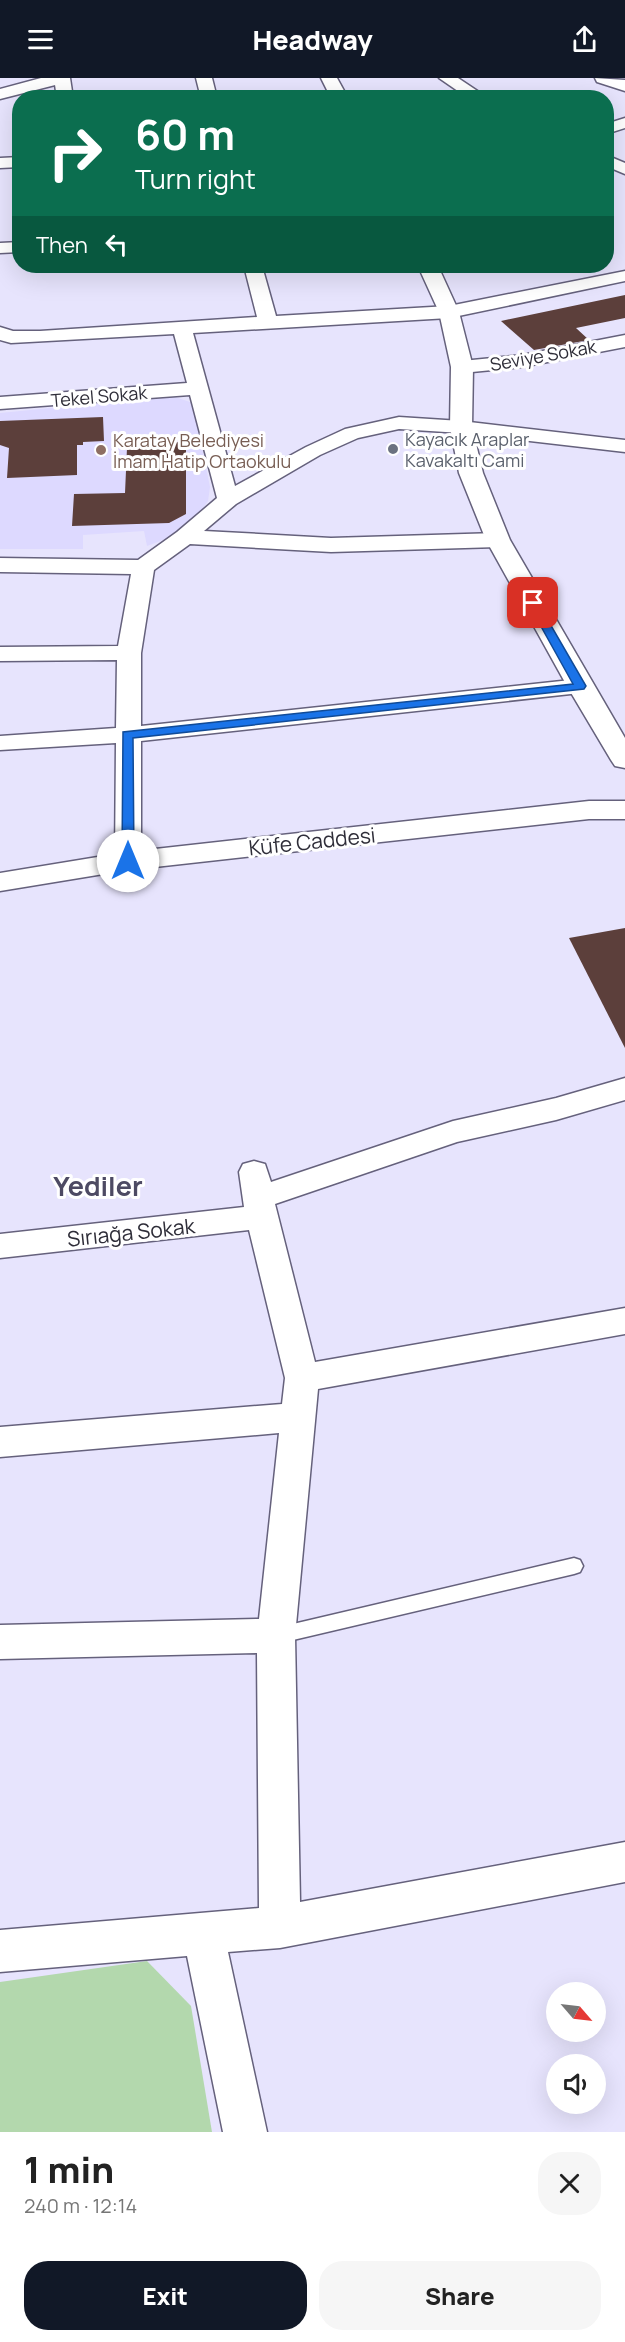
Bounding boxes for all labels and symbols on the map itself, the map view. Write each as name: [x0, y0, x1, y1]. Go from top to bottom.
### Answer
street label: Seviye Sokak: [488, 334, 599, 376]
street label: Tekel Sokak: [50, 380, 149, 412]
place label: Kayacık Araplar Kavakaltı Cami: [405, 427, 530, 472]
place label: Karatay Belediyesi İmam Hatip Ortaokulu: [113, 428, 291, 473]
marker: Kayacık Araplar Kavakaltı Cami: [386, 442, 400, 456]
marker: Karatay Belediyesi İmam Hatip Ortaokulu: [94, 443, 108, 457]
pin: [507, 577, 558, 628]
street label: Küfe Caddesi: [247, 820, 377, 862]
position arrow: [96, 829, 160, 893]
district label: Yediler: [53, 1167, 143, 1204]
street label: Sırıağa Sokak: [66, 1211, 197, 1253]
north arrow: [546, 1982, 606, 2042]

